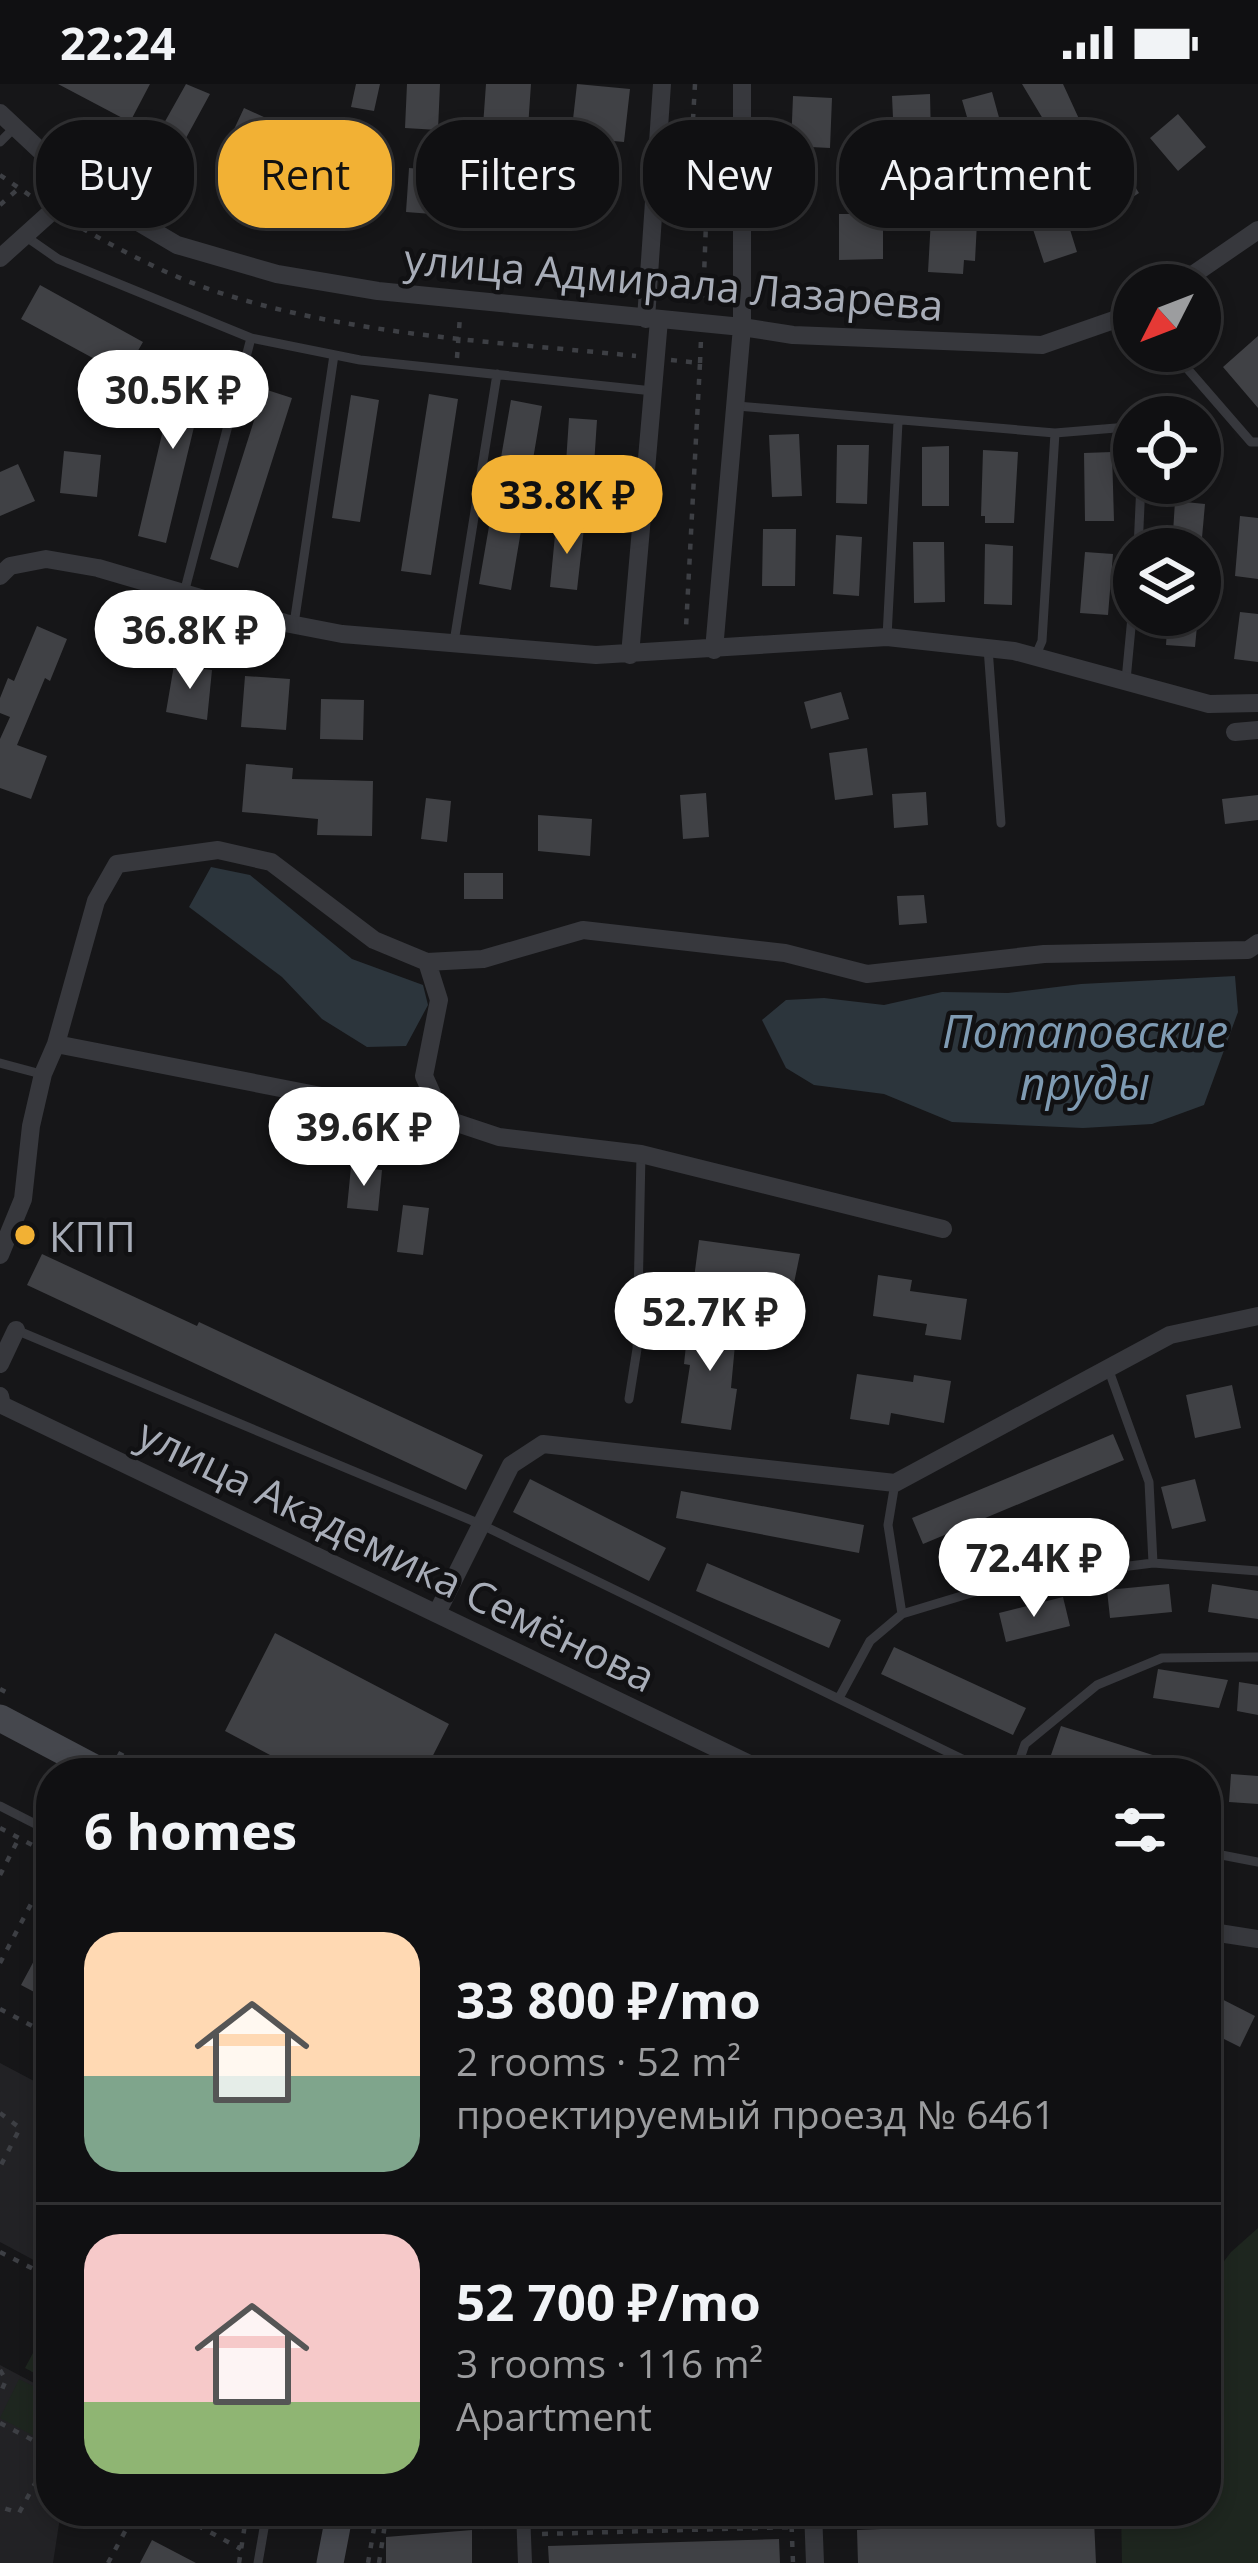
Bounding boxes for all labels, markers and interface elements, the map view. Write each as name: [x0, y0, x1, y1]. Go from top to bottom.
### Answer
text: 22:24: [60, 12, 176, 73]
chip: Buy: [36, 120, 194, 228]
chip: Rent: [218, 120, 392, 228]
chip: Filters: [416, 120, 619, 228]
chip: New: [643, 120, 815, 228]
chip: Apartment: [839, 120, 1134, 228]
street label: улица Адмирала Лазарева: [402, 229, 946, 333]
north arrow: [1113, 264, 1221, 372]
map controls: [1113, 264, 1221, 636]
pin: 30.5K ₽: [62, 350, 284, 452]
text: 30.5K ₽: [105, 362, 241, 415]
button: locate: [1113, 396, 1221, 504]
pin: 33.8K ₽: [456, 455, 678, 557]
text: 33.8K ₽: [499, 467, 635, 520]
button: layers: [1113, 528, 1221, 636]
pin: 36.8K ₽: [79, 590, 301, 692]
text: 36.8K ₽: [122, 602, 258, 655]
water label: Потаповские пруды: [942, 1000, 1228, 1113]
pin: 39.6K ₽: [253, 1087, 475, 1189]
text: 39.6K ₽: [296, 1099, 432, 1152]
place label: КПП: [49, 1207, 136, 1264]
marker: КПП: [12, 1222, 38, 1248]
pin: 52.7K ₽: [599, 1272, 821, 1374]
text: 52.7K ₽: [642, 1284, 778, 1337]
street label: улица Академика Семёнова: [129, 1404, 665, 1704]
pin: 72.4K ₽: [923, 1518, 1145, 1620]
text: 72.4K ₽: [966, 1530, 1102, 1583]
text: 6 homes: [84, 1795, 297, 1865]
icon: filters: [1107, 1797, 1173, 1863]
text: 33 800 ₽/mo: [456, 1964, 761, 2034]
icon: home: [180, 1980, 324, 2124]
text: 2 rooms · 52 m²: [456, 2034, 741, 2087]
text: проектируемый проезд № 6461: [456, 2087, 1055, 2140]
text: 52 700 ₽/mo: [456, 2266, 761, 2336]
icon: home: [180, 2282, 324, 2426]
text: 3 rooms · 116 m²: [456, 2336, 763, 2389]
text: Apartment: [456, 2389, 652, 2442]

